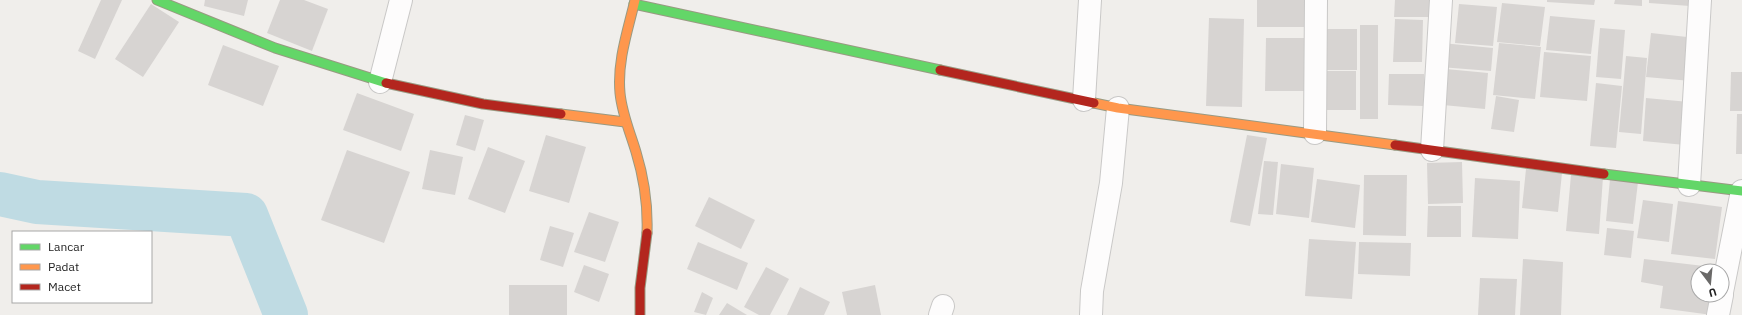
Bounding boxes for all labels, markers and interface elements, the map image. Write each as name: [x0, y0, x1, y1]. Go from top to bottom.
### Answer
legend: [12, 231, 152, 303]
text: Lancar: [48, 239, 85, 254]
text: Padat: [48, 259, 79, 274]
north arrow: [1690, 263, 1730, 303]
text: Macet: [48, 279, 81, 294]
text: U: [1707, 285, 1718, 300]

